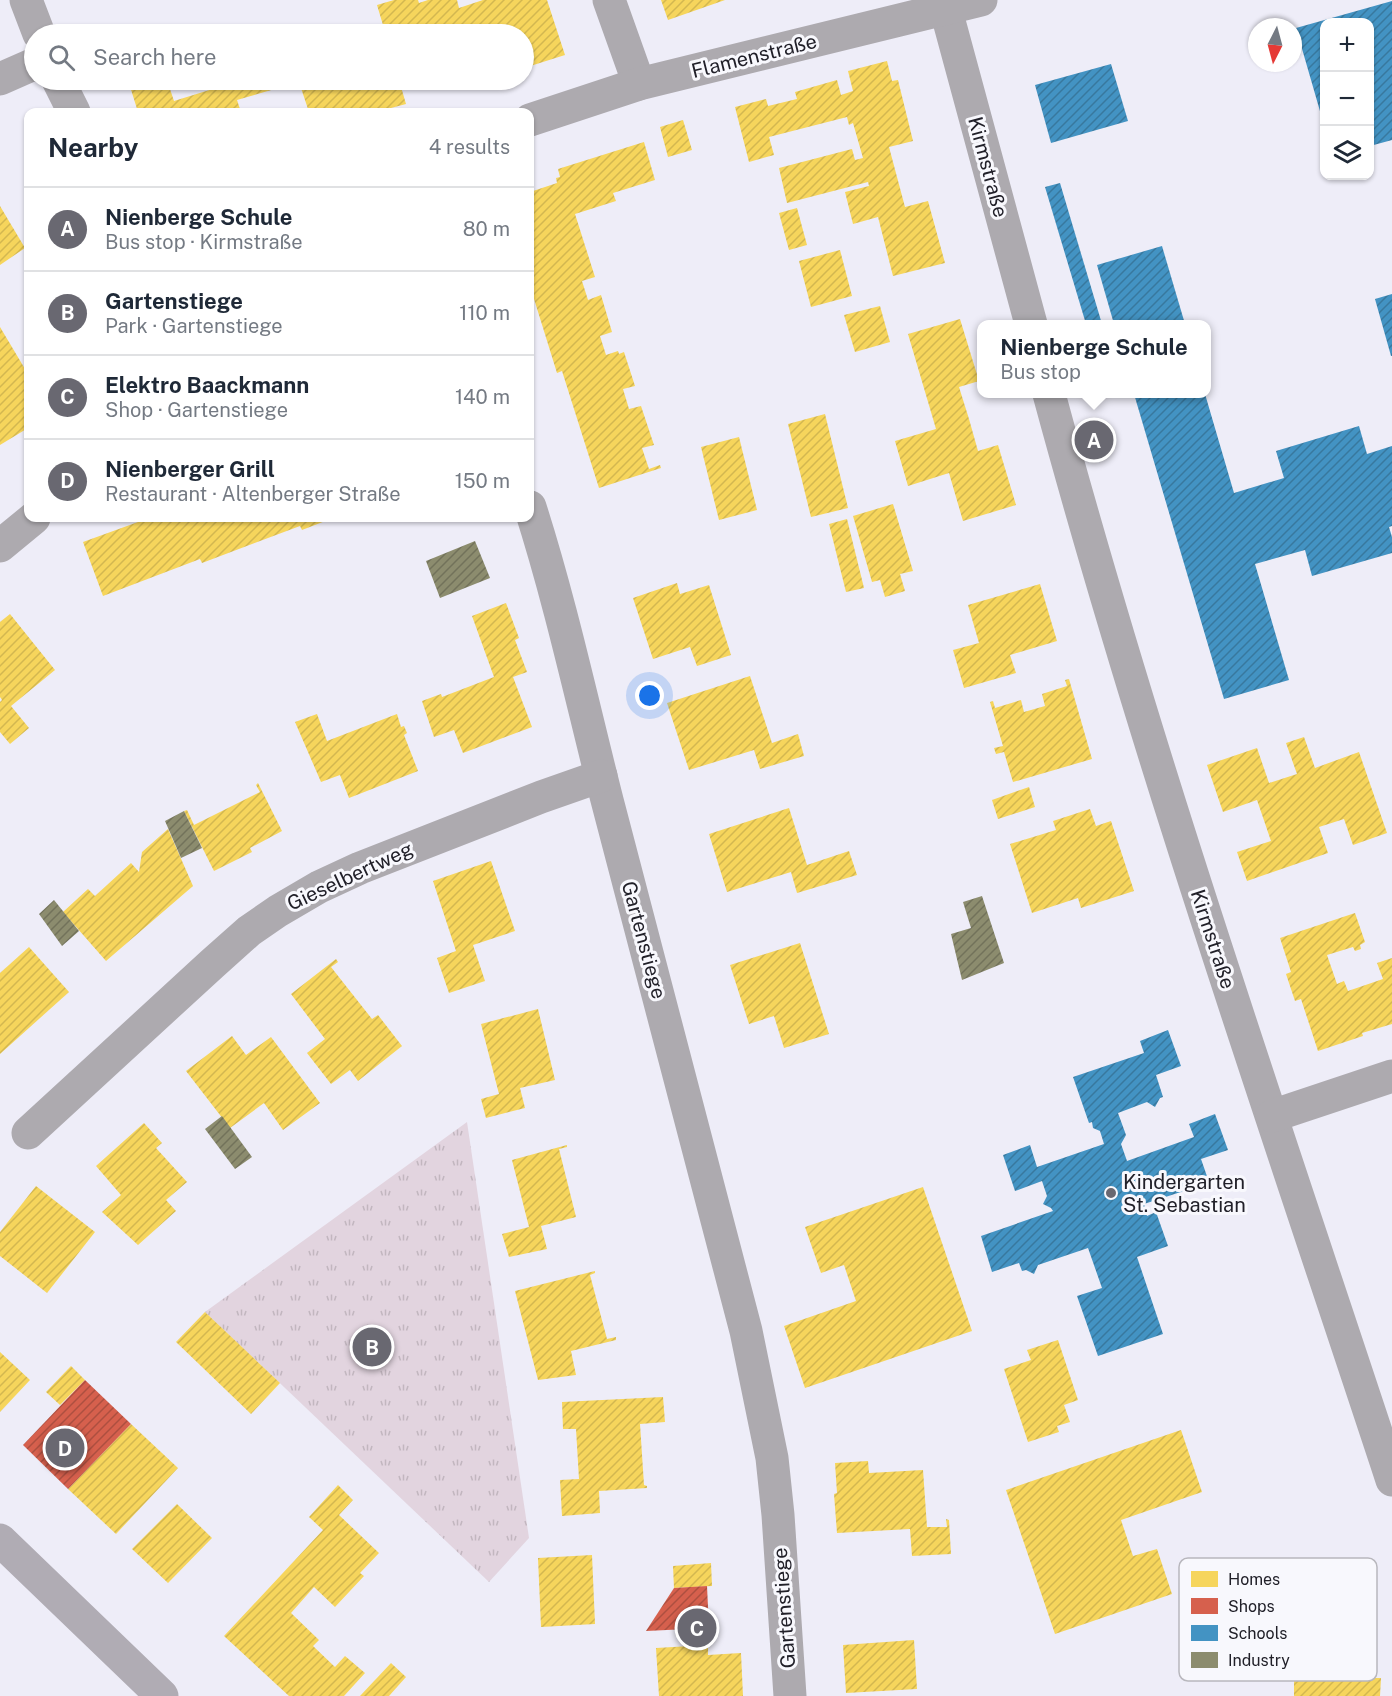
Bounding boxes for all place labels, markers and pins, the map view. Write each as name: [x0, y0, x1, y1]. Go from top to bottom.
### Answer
pin: A: [1074, 418, 1114, 462]
place label: Kindergarten St. Sebastian: [1123, 1170, 1246, 1217]
marker: Kindergarten St. Sebastian: [1104, 1186, 1118, 1200]
pin: B: [352, 1324, 392, 1370]
pin: D: [46, 1426, 84, 1470]
pin: C: [678, 1606, 716, 1650]

